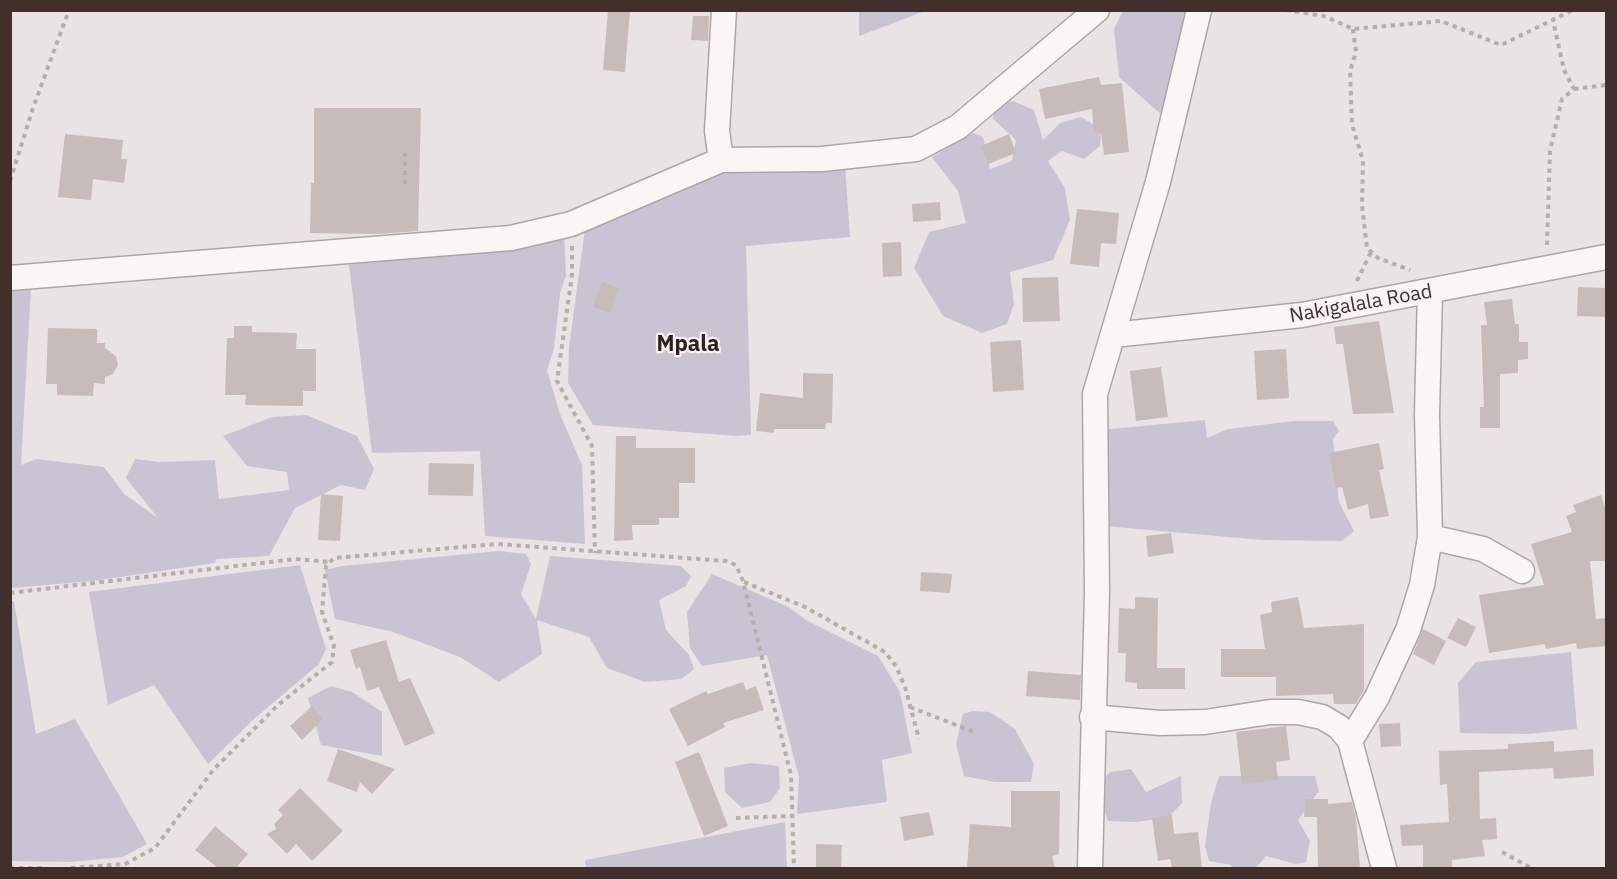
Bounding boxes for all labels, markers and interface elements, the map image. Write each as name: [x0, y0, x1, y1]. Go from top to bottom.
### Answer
street label: Nakigalala Road: [1288, 280, 1434, 328]
district label: Mpala: [656, 332, 720, 358]

